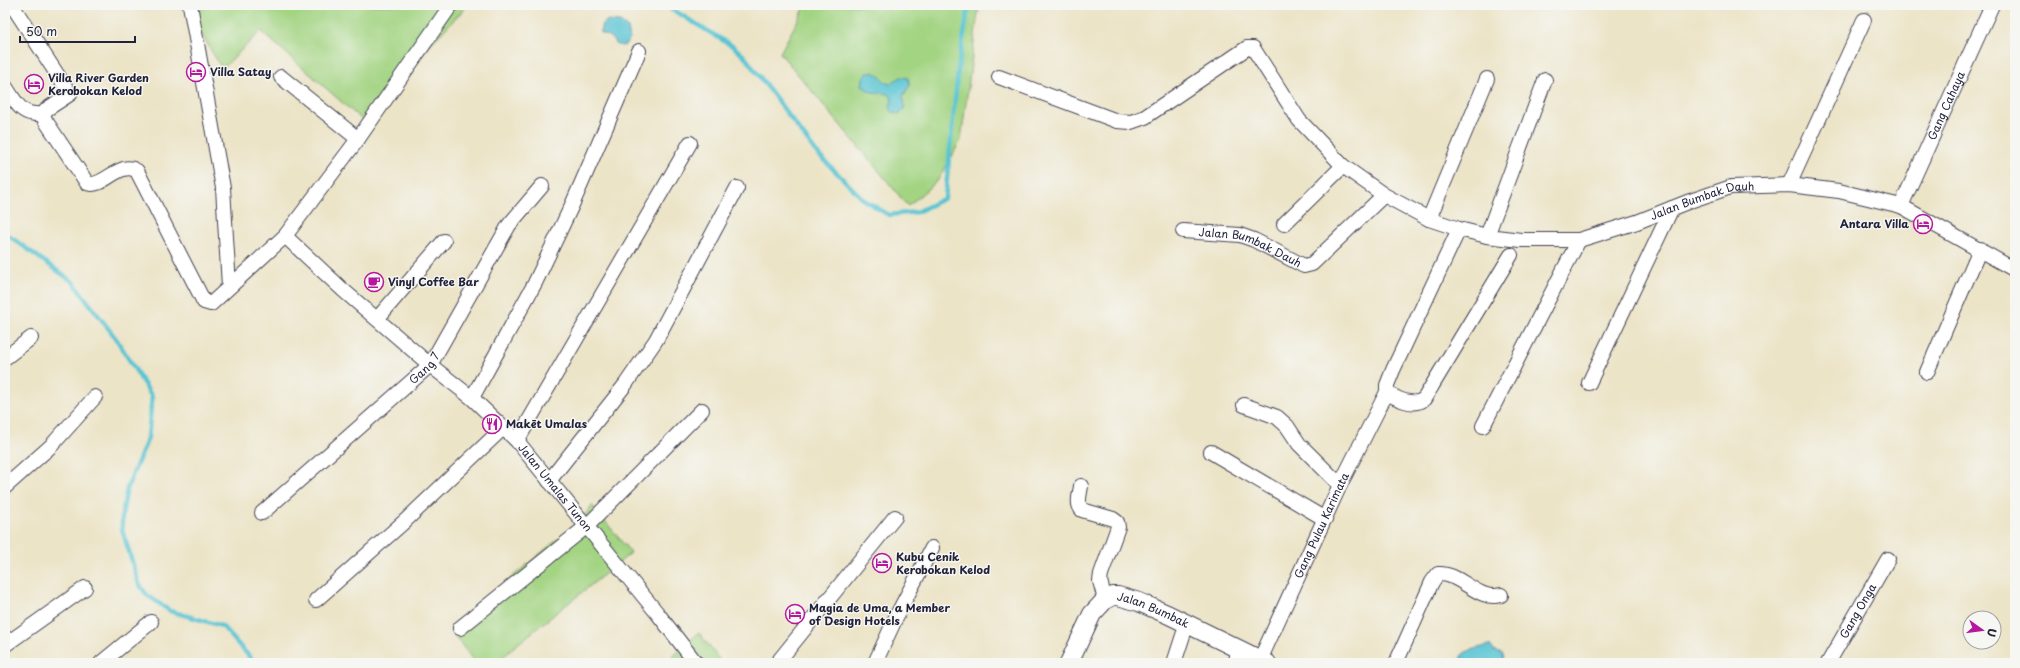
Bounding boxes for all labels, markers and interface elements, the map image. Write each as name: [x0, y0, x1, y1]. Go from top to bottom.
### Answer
scale bar: [20, 18, 135, 44]
text: 50 m: [26, 22, 57, 40]
hotel icon: Villa Satay: [185, 61, 207, 83]
place label: Villa Satay: [210, 63, 271, 80]
street label: Gang Cahaya: [1923, 68, 1969, 143]
place label: Villa River Garden Kerobokan Kelod: [48, 69, 149, 99]
hotel icon: Villa River Garden Kerobokan Kelod: [23, 73, 45, 95]
street label: Jalan Bumbak Dauh: [1648, 177, 1755, 224]
hotel icon: Antara Villa: [1912, 213, 1934, 235]
place label: Antara Villa: [1840, 215, 1909, 232]
street label: Jalan Bumbak Dauh: [1198, 223, 1305, 271]
cafe icon: Vinyl Coffee Bar: [363, 271, 385, 293]
place label: Vinyl Coffee Bar: [388, 273, 479, 290]
street label: Gang 7: [405, 349, 444, 388]
restaurant icon: Makēt Umalas: [481, 413, 503, 435]
place label: Makēt Umalas: [506, 415, 587, 432]
street label: Jalan Umalas Tunon: [514, 440, 597, 535]
street label: Gang Pulau Karimata: [1290, 469, 1353, 581]
place label: Kubu Cenik Kerobokan Kelod: [896, 548, 990, 578]
hotel icon: Kubu Cenik Kerobokan Kelod: [871, 552, 893, 574]
street label: Gang Onga: [1835, 580, 1880, 641]
street label: Jalan Bumbak: [1115, 587, 1193, 632]
place label: Magia de Uma, a Member of Design Hotels: [809, 599, 950, 629]
hotel icon: Magia de Uma, a Member of Design Hotels: [784, 603, 806, 625]
north arrow: [1962, 610, 2002, 650]
text: U: [1983, 626, 2001, 639]

